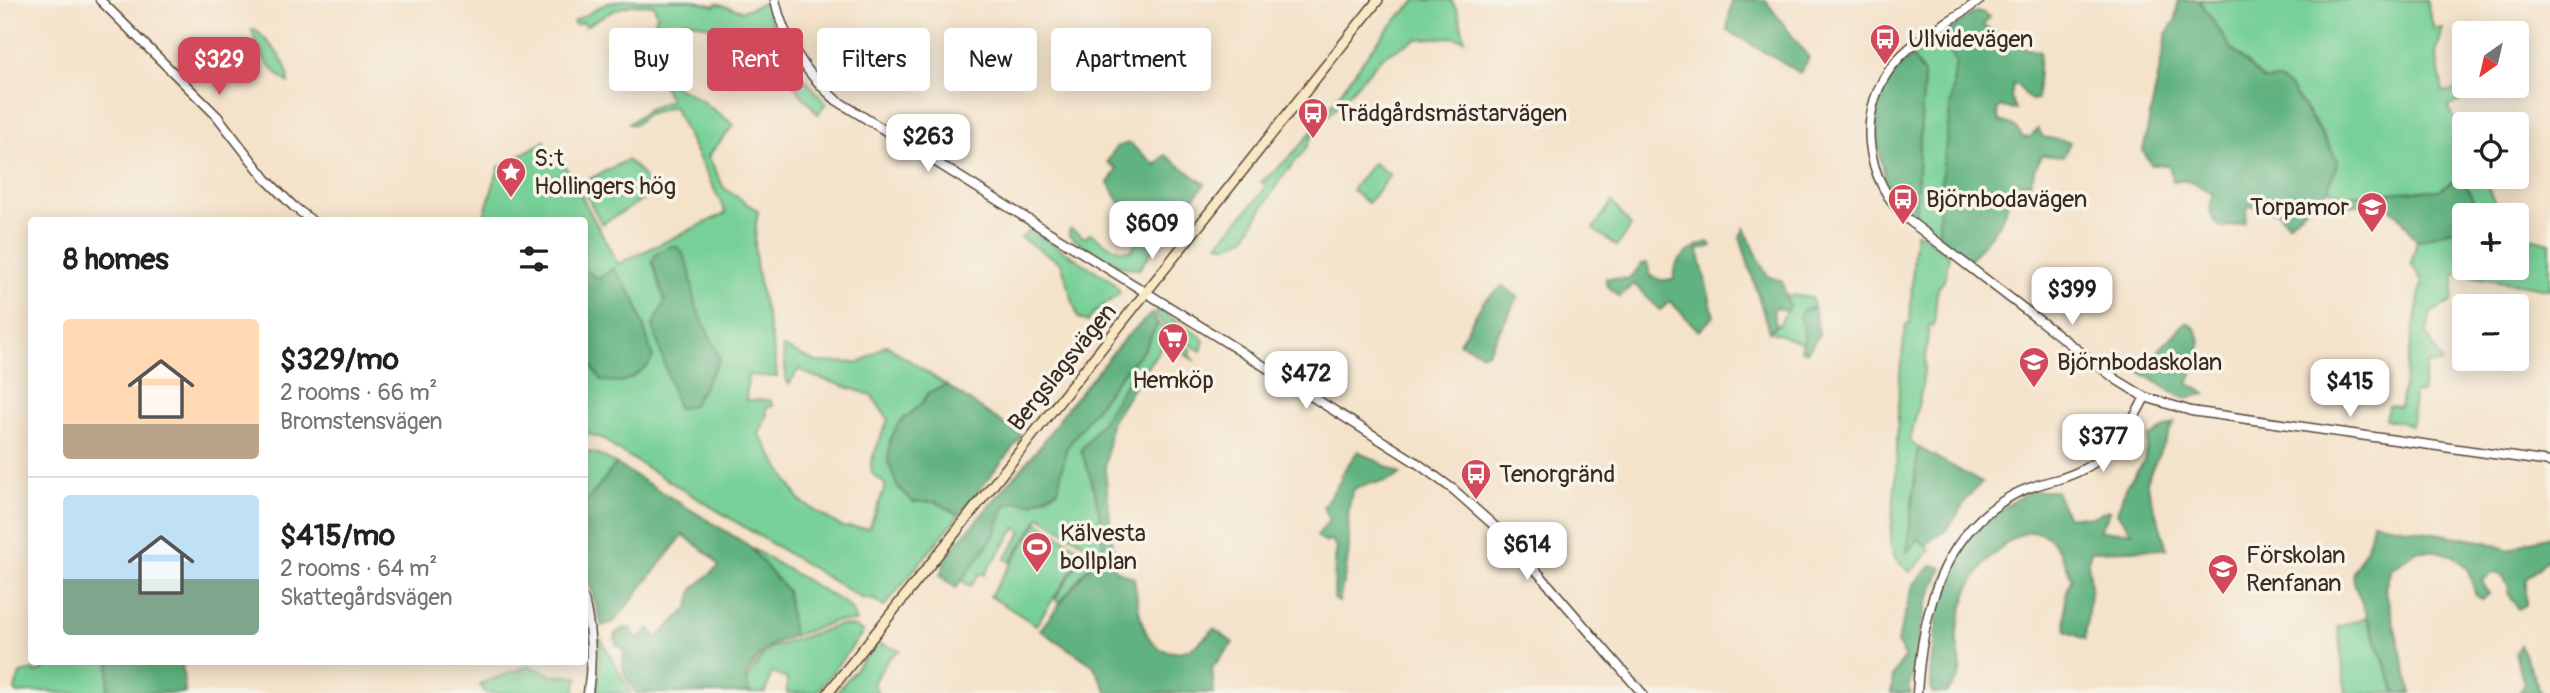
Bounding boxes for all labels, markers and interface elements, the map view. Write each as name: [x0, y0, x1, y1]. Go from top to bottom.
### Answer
north arrow: [2452, 21, 2529, 98]
map controls: [2452, 21, 2529, 371]
bus stop icon: Ullvidevägen: [1868, 22, 1902, 66]
place label: Ullvidevägen: [1908, 25, 2033, 54]
chip: Buy: [609, 28, 693, 91]
chip: Rent: [707, 28, 803, 91]
chip: Filters: [817, 28, 930, 91]
chip: New: [944, 28, 1037, 91]
chip: Apartment: [1051, 28, 1211, 91]
pin: $329: [178, 38, 260, 97]
text: $329: [194, 45, 244, 74]
bus stop icon: Trädgårdsmästarvägen: [1296, 96, 1330, 140]
place label: Trädgårdsmästarvägen: [1336, 99, 1567, 128]
button: locate: [2452, 112, 2529, 189]
pin: $263: [887, 114, 969, 174]
text: $263: [902, 122, 954, 151]
place label: S:t Hollingers hög: [534, 144, 676, 201]
place icon: S:t Hollingers hög: [494, 155, 528, 199]
bus stop icon: Björnbodavägen: [1886, 182, 1920, 226]
place label: Björnbodavägen: [1926, 185, 2087, 214]
school or university icon: Torpamor: [2355, 190, 2389, 234]
place label: Torpamor: [2250, 193, 2349, 222]
pin: $609: [1111, 202, 1193, 261]
button: +: [2452, 203, 2529, 280]
text: $609: [1125, 209, 1179, 238]
icon: filters: [515, 240, 553, 278]
text: 8 homes: [63, 241, 169, 278]
pin: $399: [2031, 268, 2113, 327]
text: $399: [2048, 275, 2097, 304]
button: −: [2452, 294, 2529, 371]
street label: Bergslagsvägen: [1002, 298, 1123, 437]
supermarket icon: Hemköp: [1156, 321, 1190, 365]
text: $329/mo: [280, 341, 399, 378]
school or university icon: Björnbodaskolan: [2017, 345, 2051, 389]
icon: home: [119, 347, 203, 431]
place label: Björnbodaskolan: [2057, 348, 2222, 377]
pin: $472: [1265, 352, 1347, 411]
text: $472: [1281, 359, 1331, 388]
pin: $415: [2309, 360, 2391, 419]
place label: Hemköp: [1132, 366, 1214, 395]
text: $415: [2326, 367, 2374, 396]
text: 2 rooms · 66 m²: [280, 378, 437, 407]
text: Bromstensvägen: [280, 407, 443, 436]
pin: $377: [2062, 414, 2144, 474]
text: $377: [2078, 422, 2128, 451]
bus stop icon: Tenorgränd: [1459, 457, 1493, 501]
place label: Tenorgränd: [1499, 460, 1615, 489]
text: $415/mo: [280, 517, 395, 554]
place label: Kälvesta bollplan: [1060, 519, 1146, 576]
pin: $614: [1486, 522, 1568, 582]
icon: home: [119, 523, 203, 607]
sports icon: Kälvesta bollplan: [1020, 530, 1054, 574]
text: $614: [1503, 530, 1551, 559]
place label: Förskolan Renfanan: [2246, 541, 2346, 598]
school or university icon: Förskolan Renfanan: [2206, 552, 2240, 596]
text: 2 rooms · 64 m²: [280, 554, 437, 583]
text: Skattegårdsvägen: [280, 583, 452, 612]

